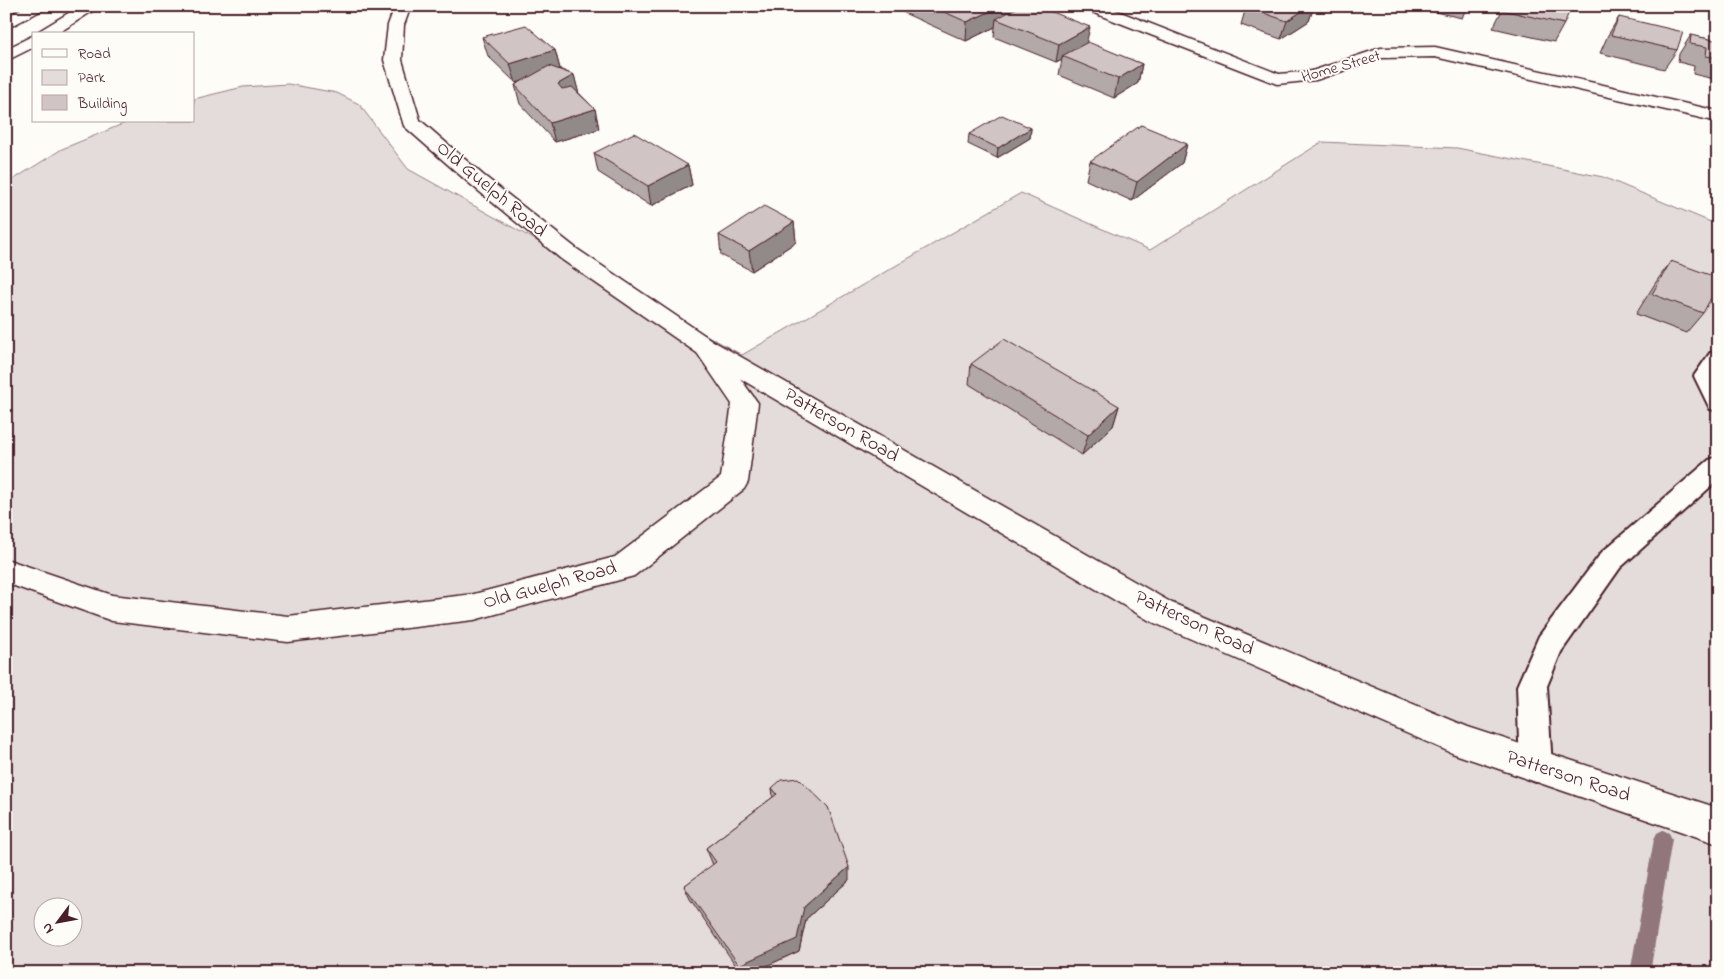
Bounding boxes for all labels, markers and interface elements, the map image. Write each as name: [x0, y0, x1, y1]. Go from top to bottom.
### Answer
legend: [32, 32, 195, 122]
text: Road: [78, 43, 111, 65]
street label: Home Street: [1299, 44, 1384, 90]
text: Park: [78, 67, 106, 89]
text: Building: [77, 93, 127, 116]
street label: Old Guelph Road: [429, 135, 553, 245]
street label: Patterson Road: [778, 381, 904, 471]
street label: Old Guelph Road: [480, 554, 620, 618]
street label: Patterson Road: [1130, 584, 1258, 664]
street label: Patterson Road: [1502, 743, 1634, 811]
north arrow: [32, 896, 82, 946]
text: N: [37, 919, 60, 938]

